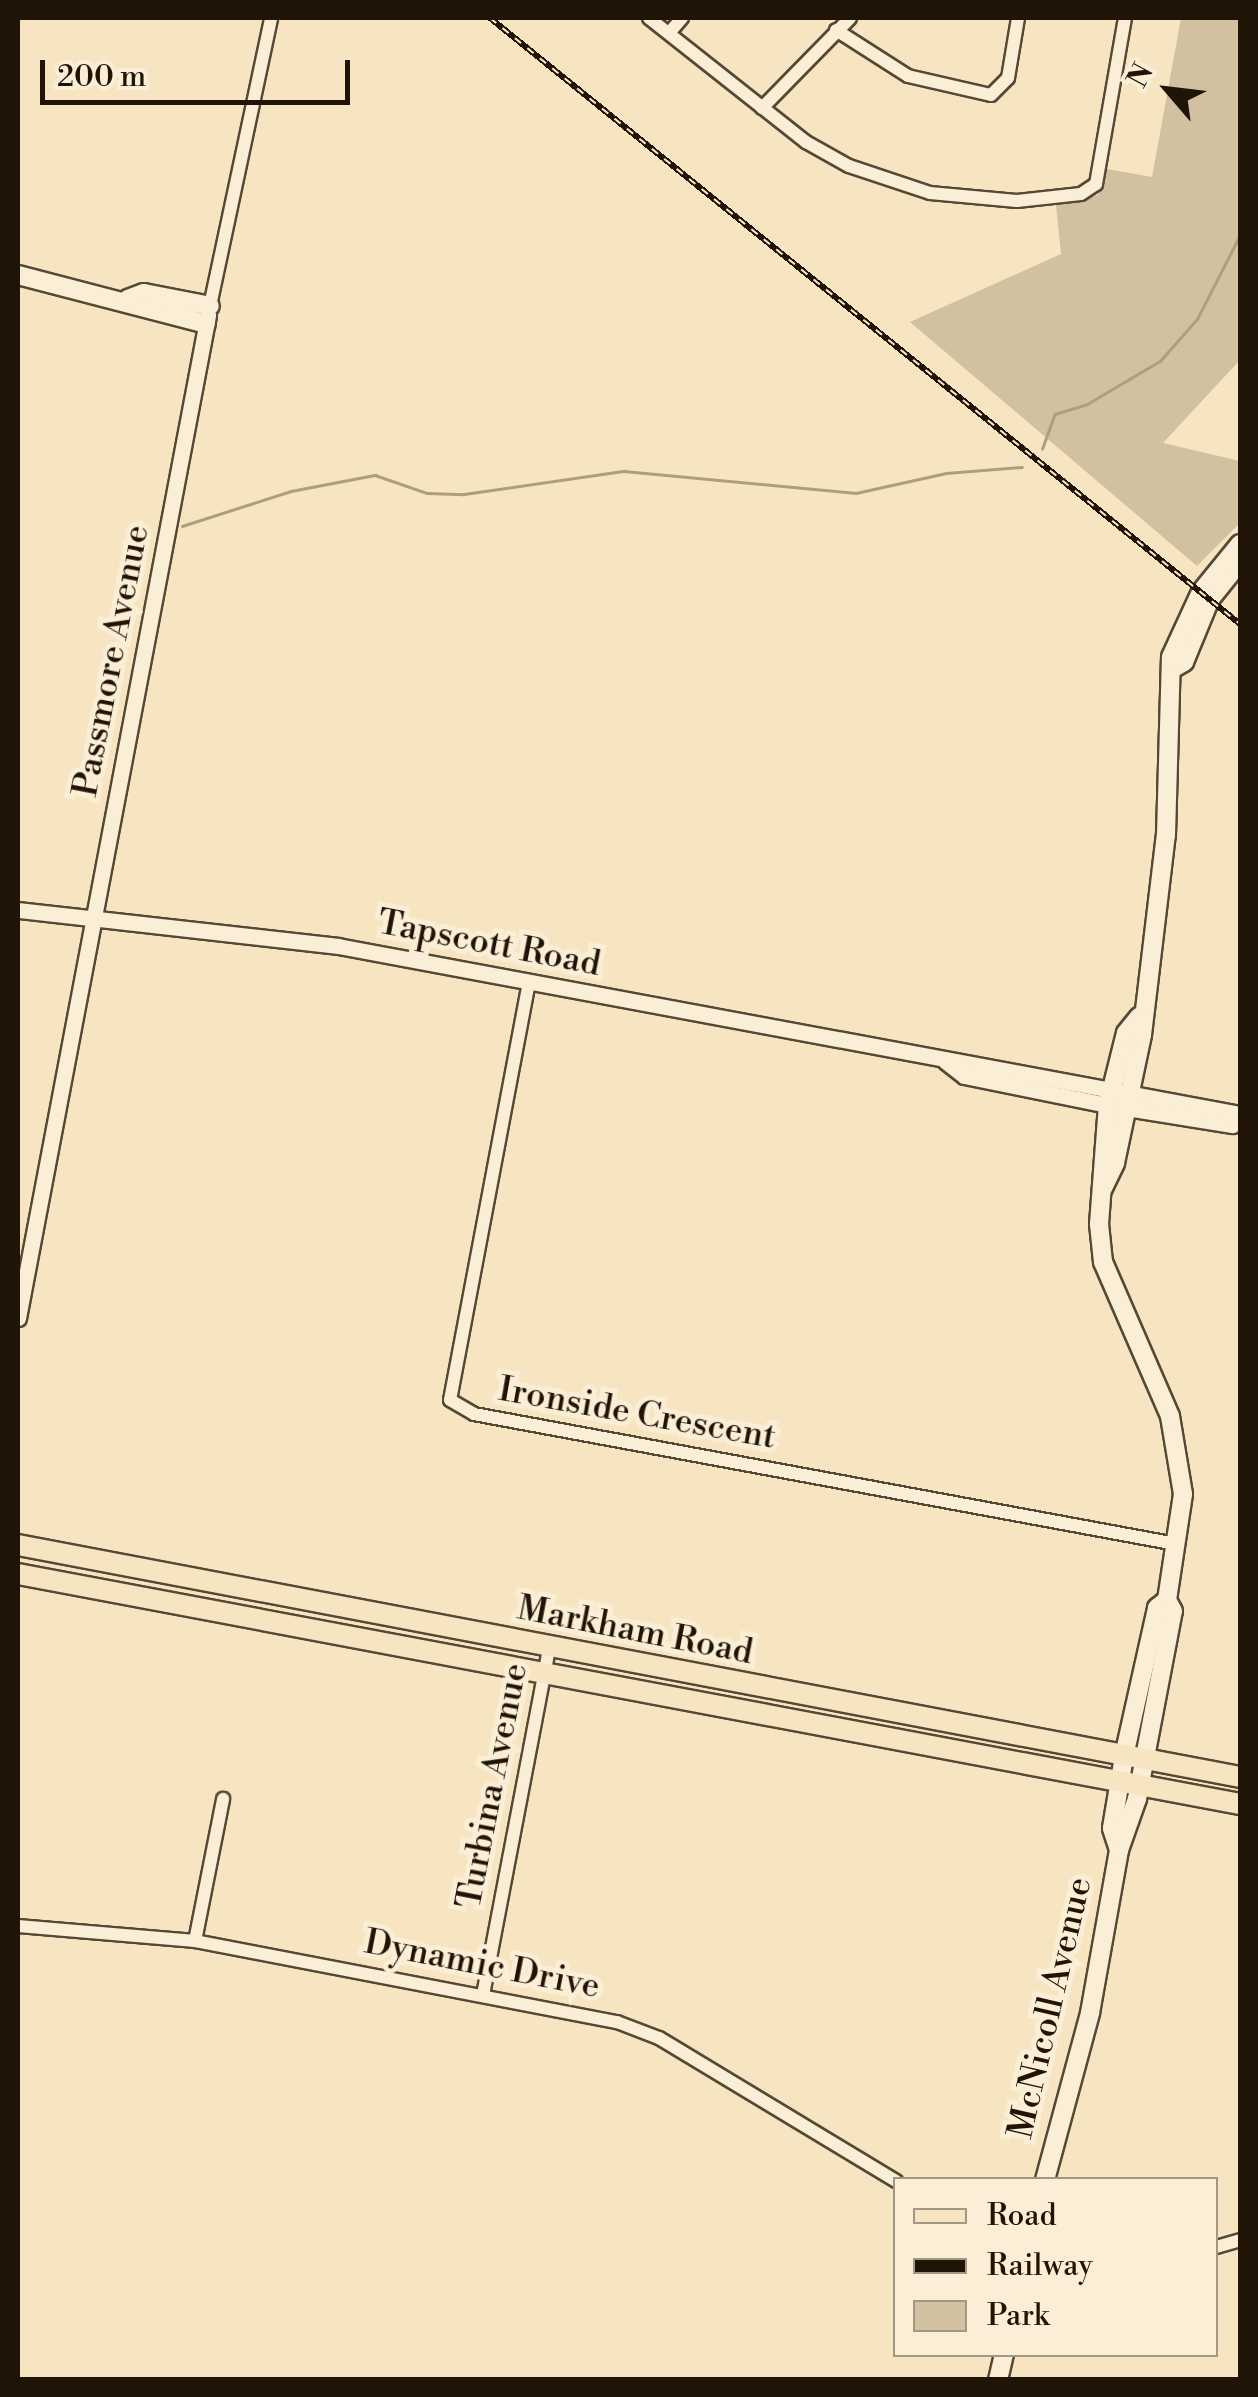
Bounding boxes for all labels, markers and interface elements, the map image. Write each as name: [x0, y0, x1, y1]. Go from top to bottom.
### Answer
scale bar: [45, 40, 355, 102]
north arrow: [1118, 40, 1218, 140]
text: 200 m: [57, 58, 146, 96]
text: N: [1120, 58, 1162, 94]
street label: Passmore Avenue: [65, 522, 159, 800]
street label: Tapscott Road: [374, 902, 604, 986]
street label: Ironside Crescent: [495, 1369, 779, 1459]
street label: Markham Road: [514, 1588, 756, 1674]
street label: Turbina Avenue: [449, 1660, 537, 1912]
street label: McNicoll Avenue: [1001, 1873, 1101, 2143]
street label: Dynamic Drive: [361, 1922, 603, 2008]
legend: [893, 2177, 1218, 2357]
text: Road: [987, 2197, 1057, 2235]
text: Railway: [987, 2247, 1093, 2285]
text: Park: [987, 2297, 1049, 2335]

